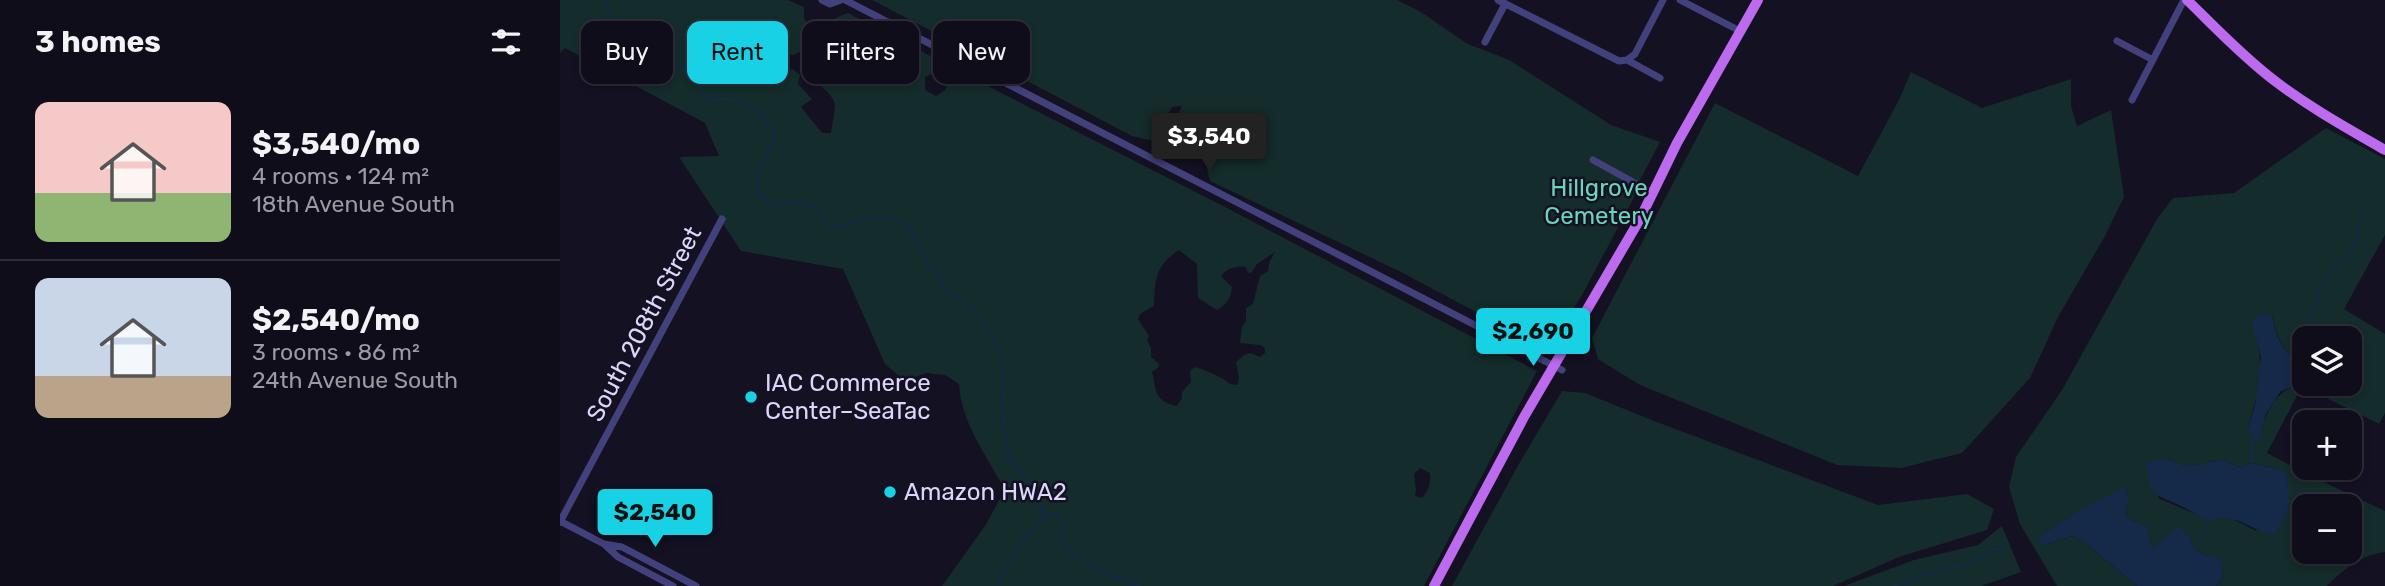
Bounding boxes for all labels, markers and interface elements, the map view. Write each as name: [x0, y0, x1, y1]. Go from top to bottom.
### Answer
chip: Buy: [581, 21, 673, 84]
chip: Rent: [687, 21, 788, 84]
chip: Filters: [802, 21, 919, 84]
chip: New: [933, 21, 1030, 84]
icon: filters: [487, 23, 525, 61]
text: 3 homes: [35, 24, 161, 60]
pin: $3,540: [1152, 114, 1266, 173]
text: $3,540: [1167, 122, 1251, 150]
text: $3,540/mo: [252, 126, 420, 162]
icon: home: [91, 130, 175, 214]
text: 4 rooms · 124 m²: [252, 162, 429, 190]
park label: Hillgrove Cemetery: [1544, 174, 1654, 230]
text: 18th Avenue South: [252, 190, 455, 218]
street label: South 208th Street: [581, 222, 707, 426]
text: $2,540/mo: [252, 302, 420, 338]
icon: home: [91, 306, 175, 390]
pin: $2,690: [1476, 308, 1590, 368]
text: $2,690: [1492, 317, 1574, 345]
map controls: [2292, 326, 2362, 564]
button: layers: [2292, 326, 2362, 396]
text: 3 rooms · 86 m²: [252, 338, 420, 366]
text: 24th Avenue South: [252, 366, 458, 394]
place label: IAC Commerce Center–SeaTac: [765, 369, 931, 425]
marker: IAC Commerce Center–SeaTac: [743, 389, 759, 405]
button: +: [2292, 410, 2362, 480]
place label: Amazon HWA2: [904, 478, 1067, 506]
marker: Amazon HWA2: [882, 484, 898, 500]
pin: $2,540: [598, 490, 712, 549]
button: −: [2292, 494, 2362, 564]
text: $2,540: [614, 498, 696, 526]

